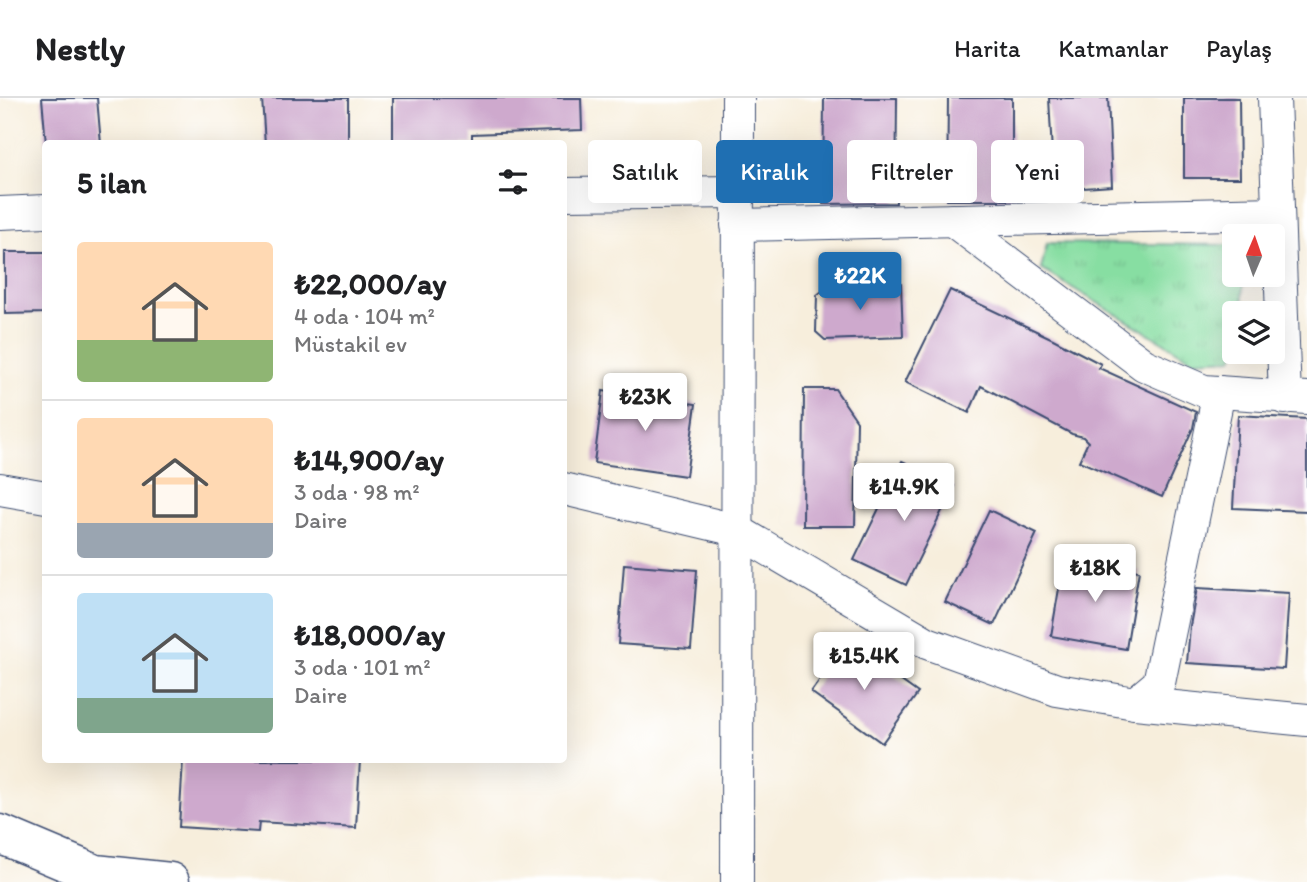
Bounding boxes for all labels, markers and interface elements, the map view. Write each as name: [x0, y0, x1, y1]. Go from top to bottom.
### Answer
text: Nestly: [35, 29, 125, 68]
text: Harita: [954, 34, 1020, 63]
text: Katmanlar: [1058, 34, 1168, 63]
text: Paylaş: [1206, 34, 1272, 63]
chip: Satılık: [588, 140, 702, 203]
chip: Kiralık: [716, 140, 833, 203]
chip: Filtreler: [847, 140, 977, 203]
chip: Yeni: [991, 140, 1084, 203]
icon: filters: [494, 163, 532, 201]
text: 5 ilan: [77, 164, 146, 201]
north arrow: [1222, 224, 1284, 287]
map controls: [1222, 224, 1285, 364]
pin: ₺22K: [819, 252, 901, 312]
text: ₺22K: [834, 261, 886, 289]
text: ₺22,000/ay: [294, 265, 446, 302]
icon: home: [133, 270, 217, 354]
button: layers: [1222, 301, 1285, 364]
text: 4 oda · 104 m²: [294, 302, 435, 330]
text: Müstakil ev: [294, 330, 407, 358]
pin: ₺23K: [604, 374, 686, 433]
text: ₺23K: [619, 382, 671, 410]
text: ₺14,900/ay: [294, 441, 444, 478]
icon: home: [133, 446, 217, 530]
pin: ₺14.9K: [847, 464, 961, 523]
text: ₺14.9K: [869, 472, 939, 500]
text: 3 oda · 98 m²: [294, 478, 420, 506]
text: Daire: [294, 506, 347, 534]
pin: ₺18K: [1054, 545, 1136, 604]
text: ₺18K: [1070, 553, 1120, 581]
text: ₺18,000/ay: [294, 616, 445, 653]
icon: home: [133, 621, 217, 705]
pin: ₺15.4K: [807, 632, 921, 692]
text: ₺15.4K: [829, 641, 899, 669]
text: 3 oda · 101 m²: [294, 653, 431, 681]
text: Daire: [294, 681, 347, 709]

